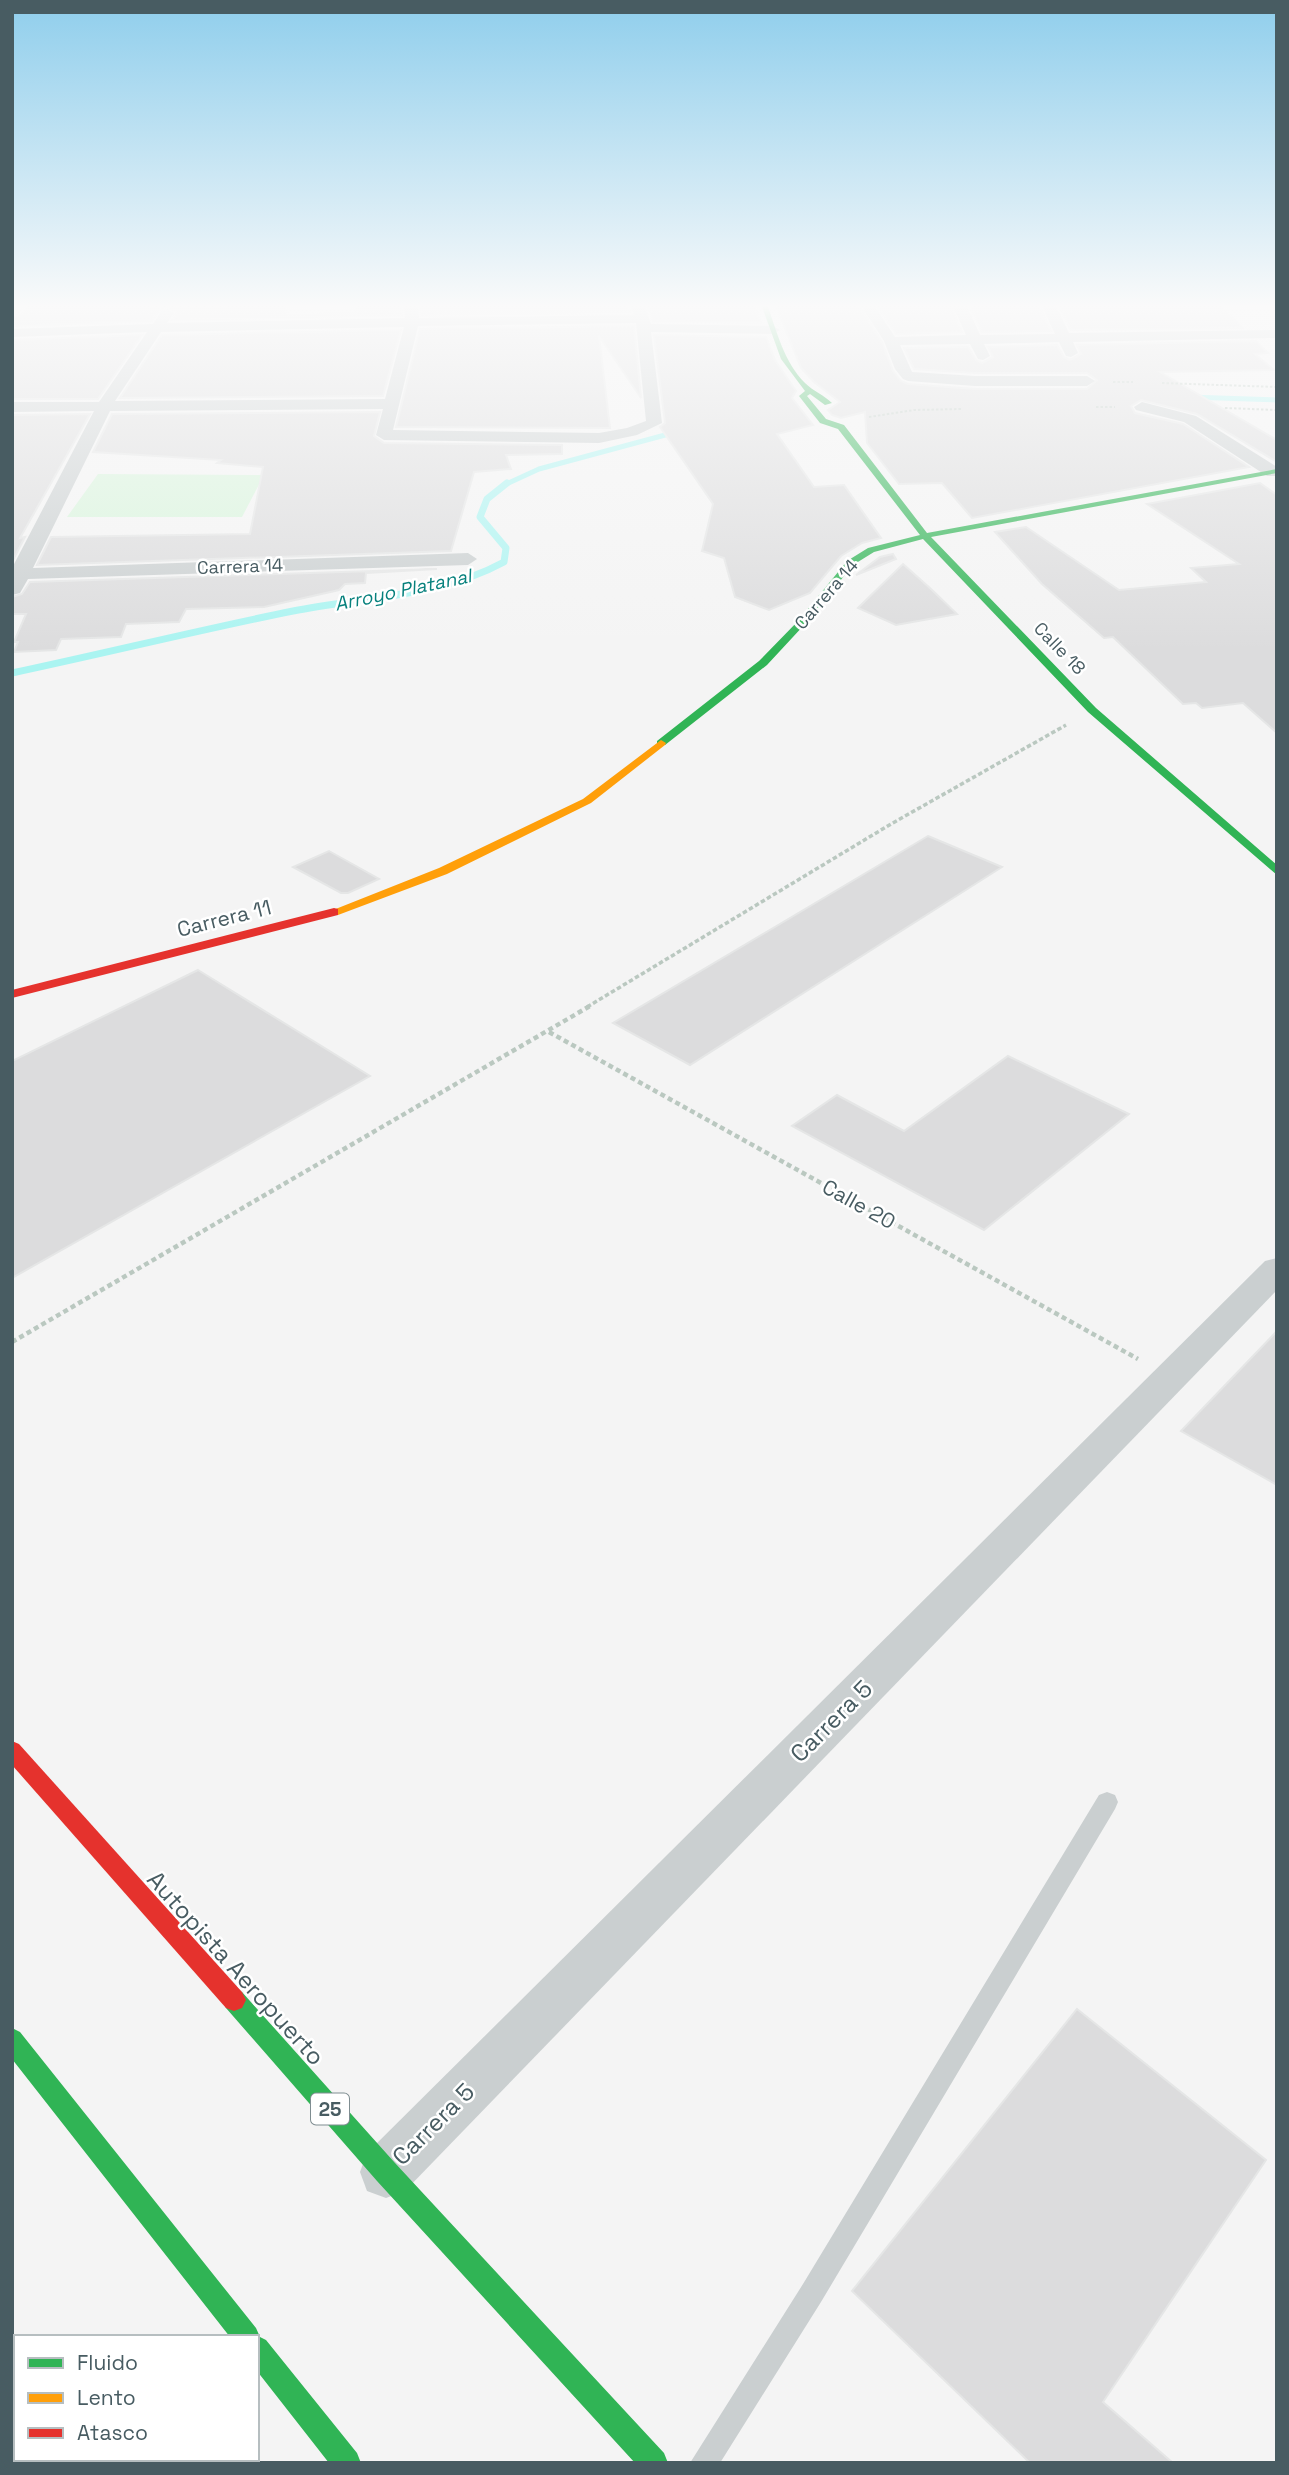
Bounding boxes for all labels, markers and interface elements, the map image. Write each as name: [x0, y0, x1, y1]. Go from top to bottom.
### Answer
street label: Carrera 14: [197, 553, 283, 579]
street label: Carrera 14: [789, 554, 863, 634]
water label: Arroyo Platanal: [332, 563, 476, 617]
street label: Calle 18: [1029, 617, 1091, 679]
street label: Carrera 11: [174, 893, 274, 943]
street label: Calle 20: [818, 1173, 900, 1235]
street label: Carrera 5: [783, 1673, 879, 1769]
street label: Autopista Aeropuerto: [140, 1864, 332, 2072]
street label: Carrera 5: [385, 2076, 481, 2172]
road number: 25: [311, 2094, 349, 2124]
legend: [14, 2335, 259, 2461]
text: Fluido: [77, 2349, 138, 2376]
text: Lento: [77, 2384, 136, 2411]
text: Atasco: [77, 2419, 148, 2446]

